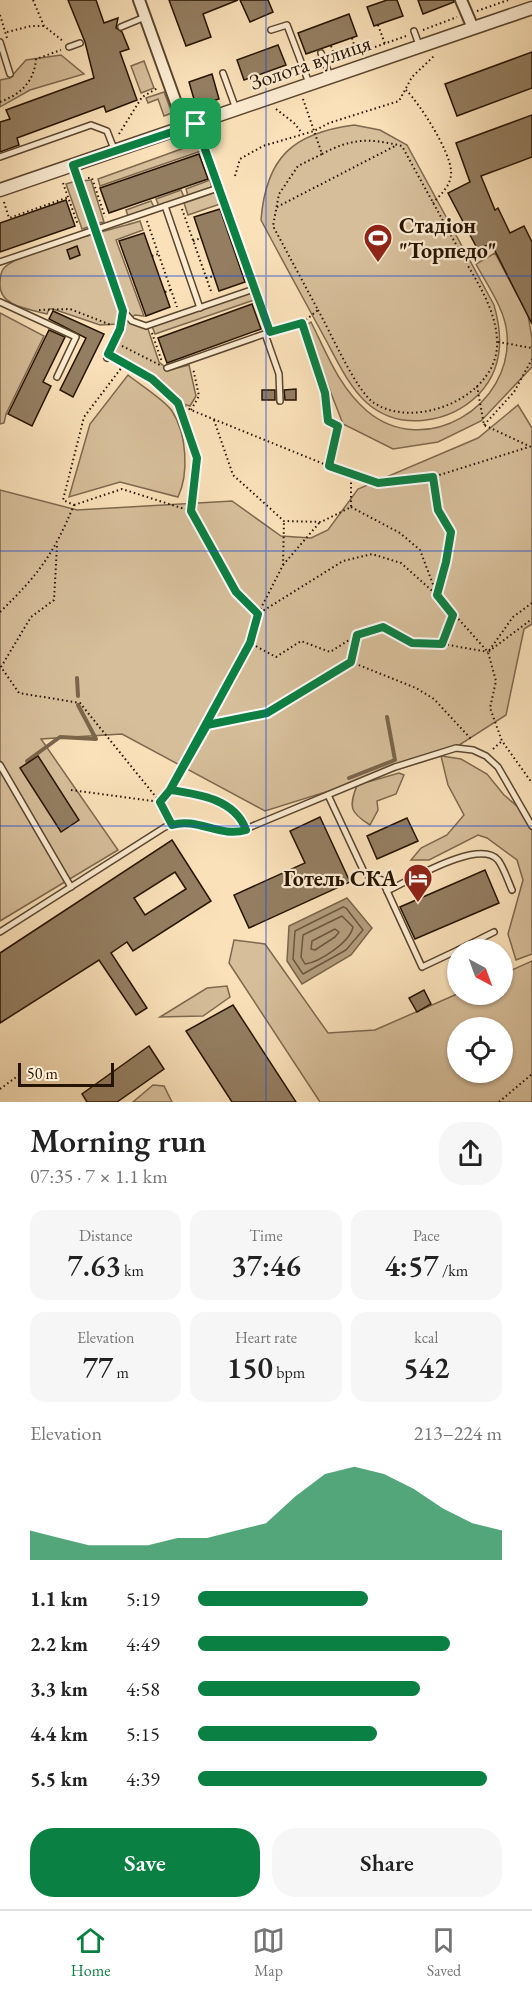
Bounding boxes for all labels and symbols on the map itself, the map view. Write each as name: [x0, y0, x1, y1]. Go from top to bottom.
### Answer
street label: Золота вулиця: [246, 28, 375, 97]
pin: [170, 98, 221, 149]
place label: Стадіон "Торпедо": [399, 211, 497, 265]
sports icon: Стадіон "Торпедо": [362, 222, 394, 264]
hotel icon: Готель СКА: [402, 862, 434, 904]
place label: Готель СКА: [283, 864, 397, 893]
north arrow: [447, 939, 513, 1005]
scale bar: [18, 1060, 114, 1088]

